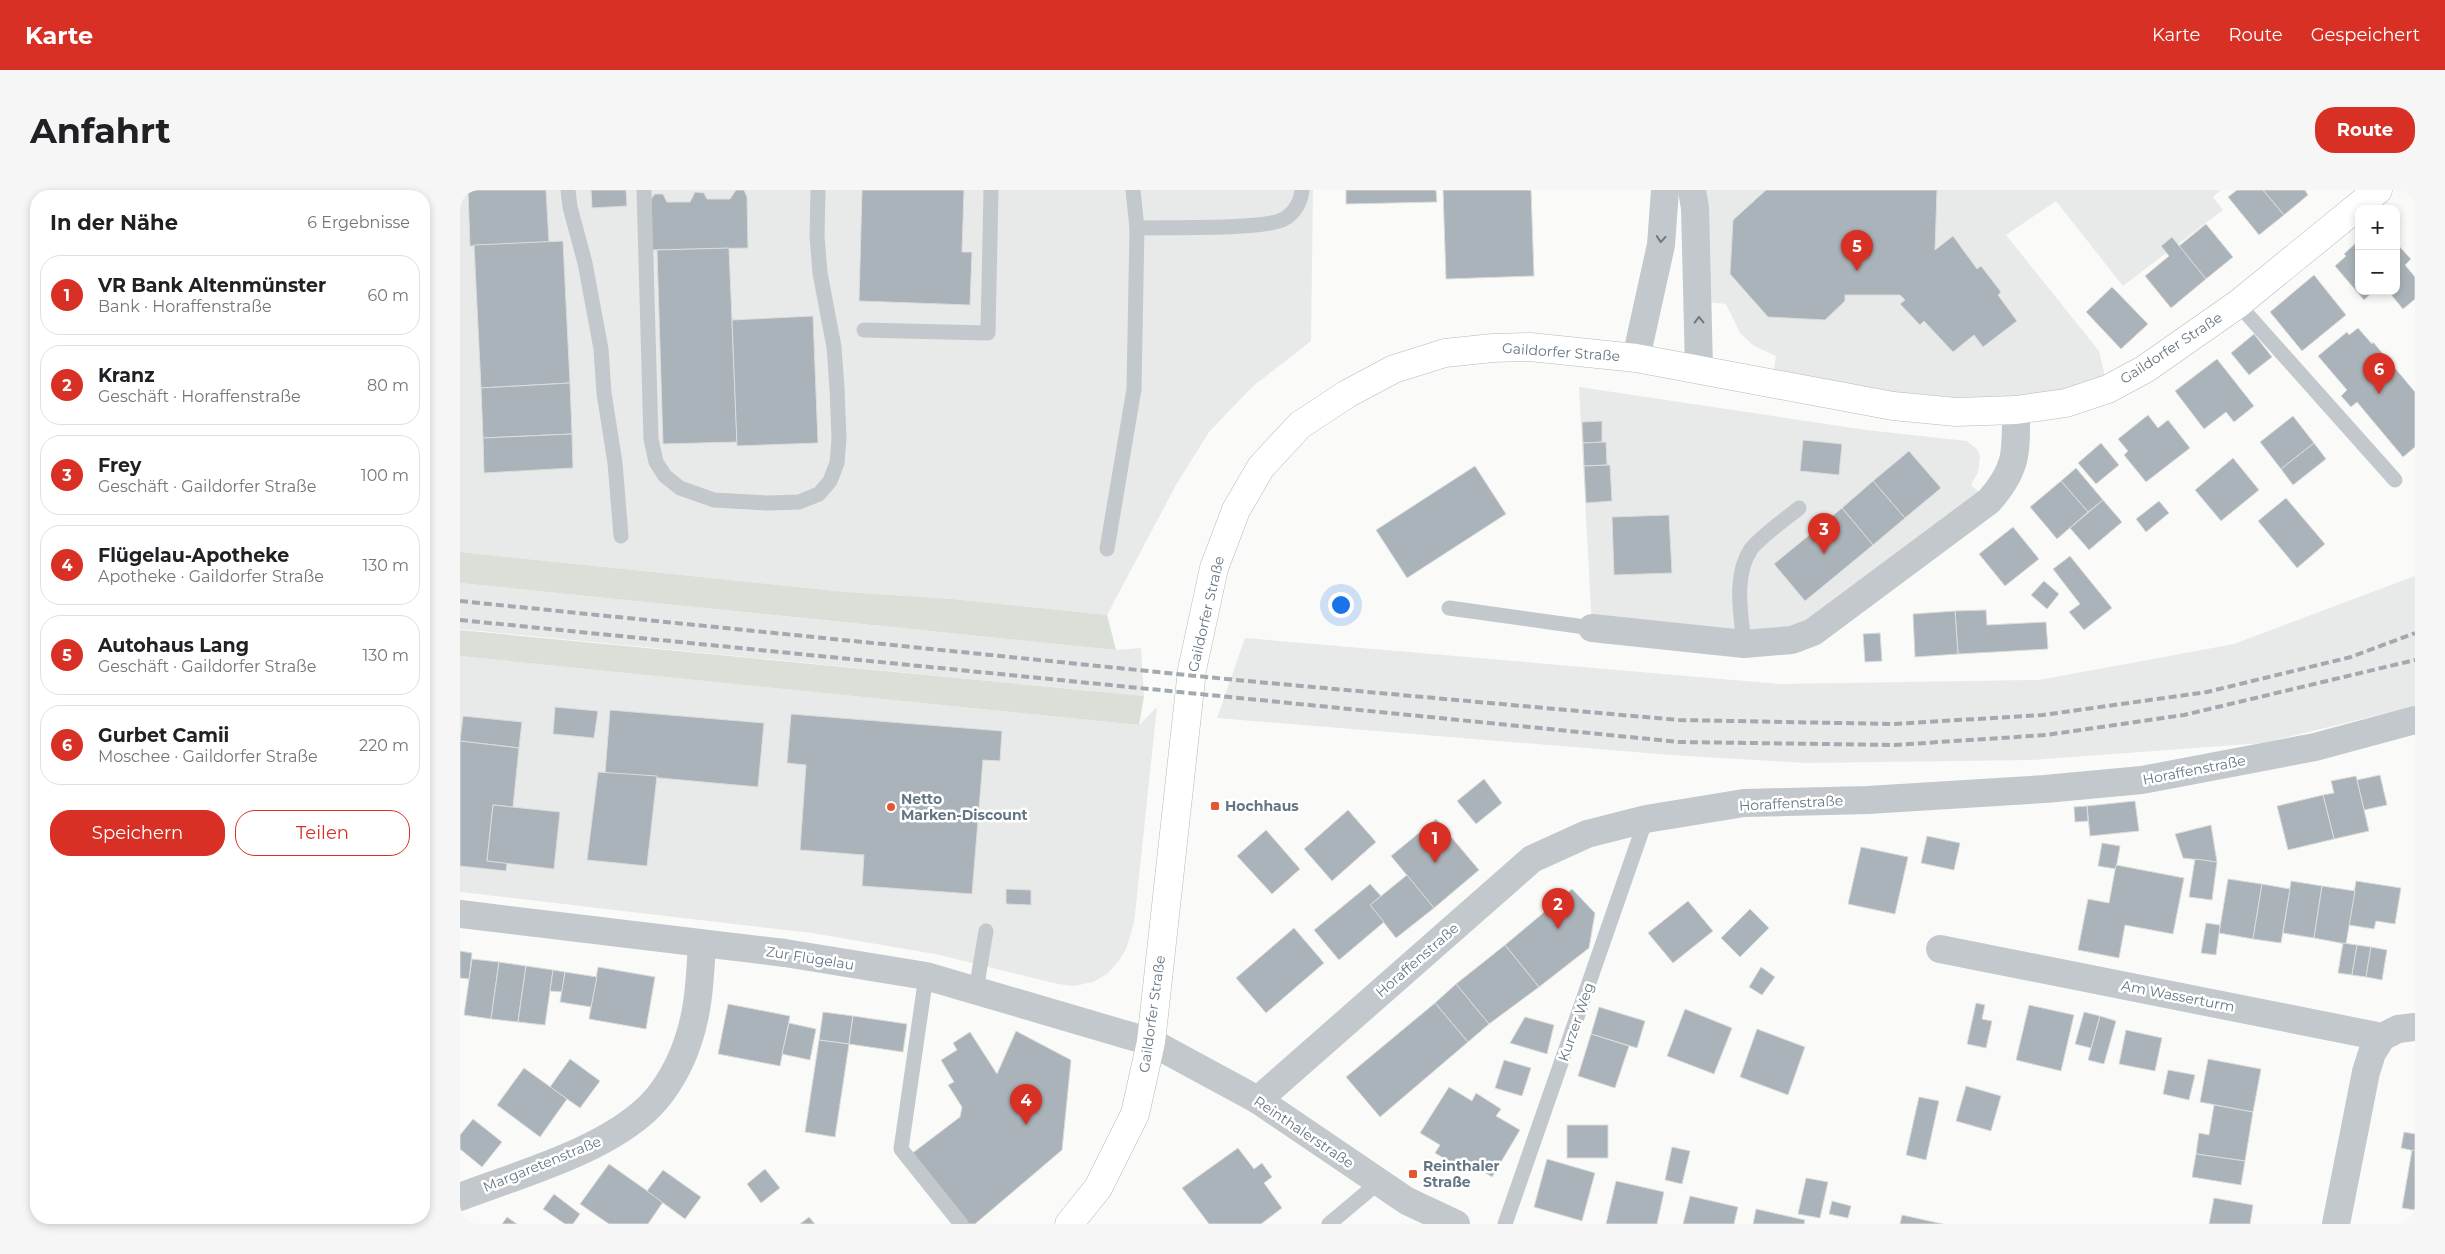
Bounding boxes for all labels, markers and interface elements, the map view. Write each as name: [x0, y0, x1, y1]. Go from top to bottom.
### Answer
text: Karte: [25, 21, 93, 50]
text: Karte: [2152, 24, 2200, 46]
text: Route: [2228, 24, 2283, 46]
text: Gespeichert: [2311, 24, 2420, 46]
button: Route: [2315, 107, 2415, 153]
text: Anfahrt: [30, 109, 171, 152]
map controls: [2355, 205, 2400, 295]
button: +: [2355, 205, 2400, 250]
text: In der Nähe: [50, 210, 178, 235]
text: 6 Ergebnisse: [307, 213, 410, 232]
pin: 5: [1841, 230, 1873, 271]
one-way arrow: [1656, 235, 1667, 243]
button: −: [2355, 250, 2400, 295]
text: VR Bank Altenmünster: [98, 274, 326, 297]
text: 1: [64, 286, 70, 305]
text: 60 m: [367, 286, 409, 305]
text: Bank · Horaffenstraße: [98, 297, 272, 316]
street label: Gaildorfer Straße: [2117, 308, 2225, 388]
one-way arrow: [1694, 315, 1704, 323]
street label: Gaildorfer Straße: [1501, 339, 1621, 365]
pin: 6: [2363, 353, 2395, 394]
text: Kranz: [98, 364, 155, 387]
text: 2: [62, 376, 72, 395]
text: 80 m: [367, 376, 409, 395]
text: Geschäft · Horaffenstraße: [98, 387, 301, 406]
text: Frey: [98, 454, 141, 477]
text: 3: [62, 466, 72, 485]
text: 100 m: [361, 466, 409, 485]
text: Geschäft · Gaildorfer Straße: [98, 477, 316, 496]
pin: 3: [1808, 513, 1840, 554]
text: Flügelau-Apotheke: [98, 544, 289, 567]
street label: Gaildorfer Straße: [1184, 554, 1228, 674]
text: 4: [61, 556, 73, 575]
text: 130 m: [362, 556, 409, 575]
text: Apotheke · Gaildorfer Straße: [98, 567, 324, 586]
your location: [1328, 592, 1354, 618]
text: Autohaus Lang: [98, 634, 249, 657]
text: 5: [62, 646, 72, 665]
text: 130 m: [362, 646, 409, 665]
text: Geschäft · Gaildorfer Straße: [98, 657, 316, 676]
text: Gurbet Camii: [98, 724, 229, 747]
text: 6: [62, 736, 72, 755]
text: 220 m: [359, 736, 409, 755]
text: Moschee · Gaildorfer Straße: [98, 747, 318, 766]
street label: Horaffenstraße: [2141, 751, 2247, 789]
place label: Netto Marken-Discount: [901, 790, 1028, 824]
street label: Horaffenstraße: [1738, 791, 1844, 815]
place label: Hochhaus: [1225, 797, 1299, 815]
marker: Hochhaus: [1209, 800, 1221, 812]
marker: Netto Marken-Discount: [885, 801, 897, 813]
button: Speichern: [50, 810, 225, 856]
button: Teilen: [235, 810, 410, 856]
pin: 1: [1419, 822, 1451, 863]
pin: 2: [1542, 888, 1574, 929]
street label: Horaffenstraße: [1372, 919, 1462, 1001]
street label: Zur Flügelau: [765, 942, 855, 974]
street label: Gaildorfer Straße: [1135, 954, 1169, 1074]
street label: Am Wasserturm: [2120, 976, 2236, 1016]
street label: Kurzer Weg: [1554, 980, 1598, 1064]
pin: 4: [1010, 1084, 1042, 1125]
street label: Reinthalerstraße: [1251, 1092, 1357, 1172]
street label: Margaretenstraße: [480, 1132, 604, 1196]
place label: Reinthaler Straße: [1423, 1157, 1500, 1191]
marker: Reinthaler Straße: [1407, 1168, 1419, 1180]

